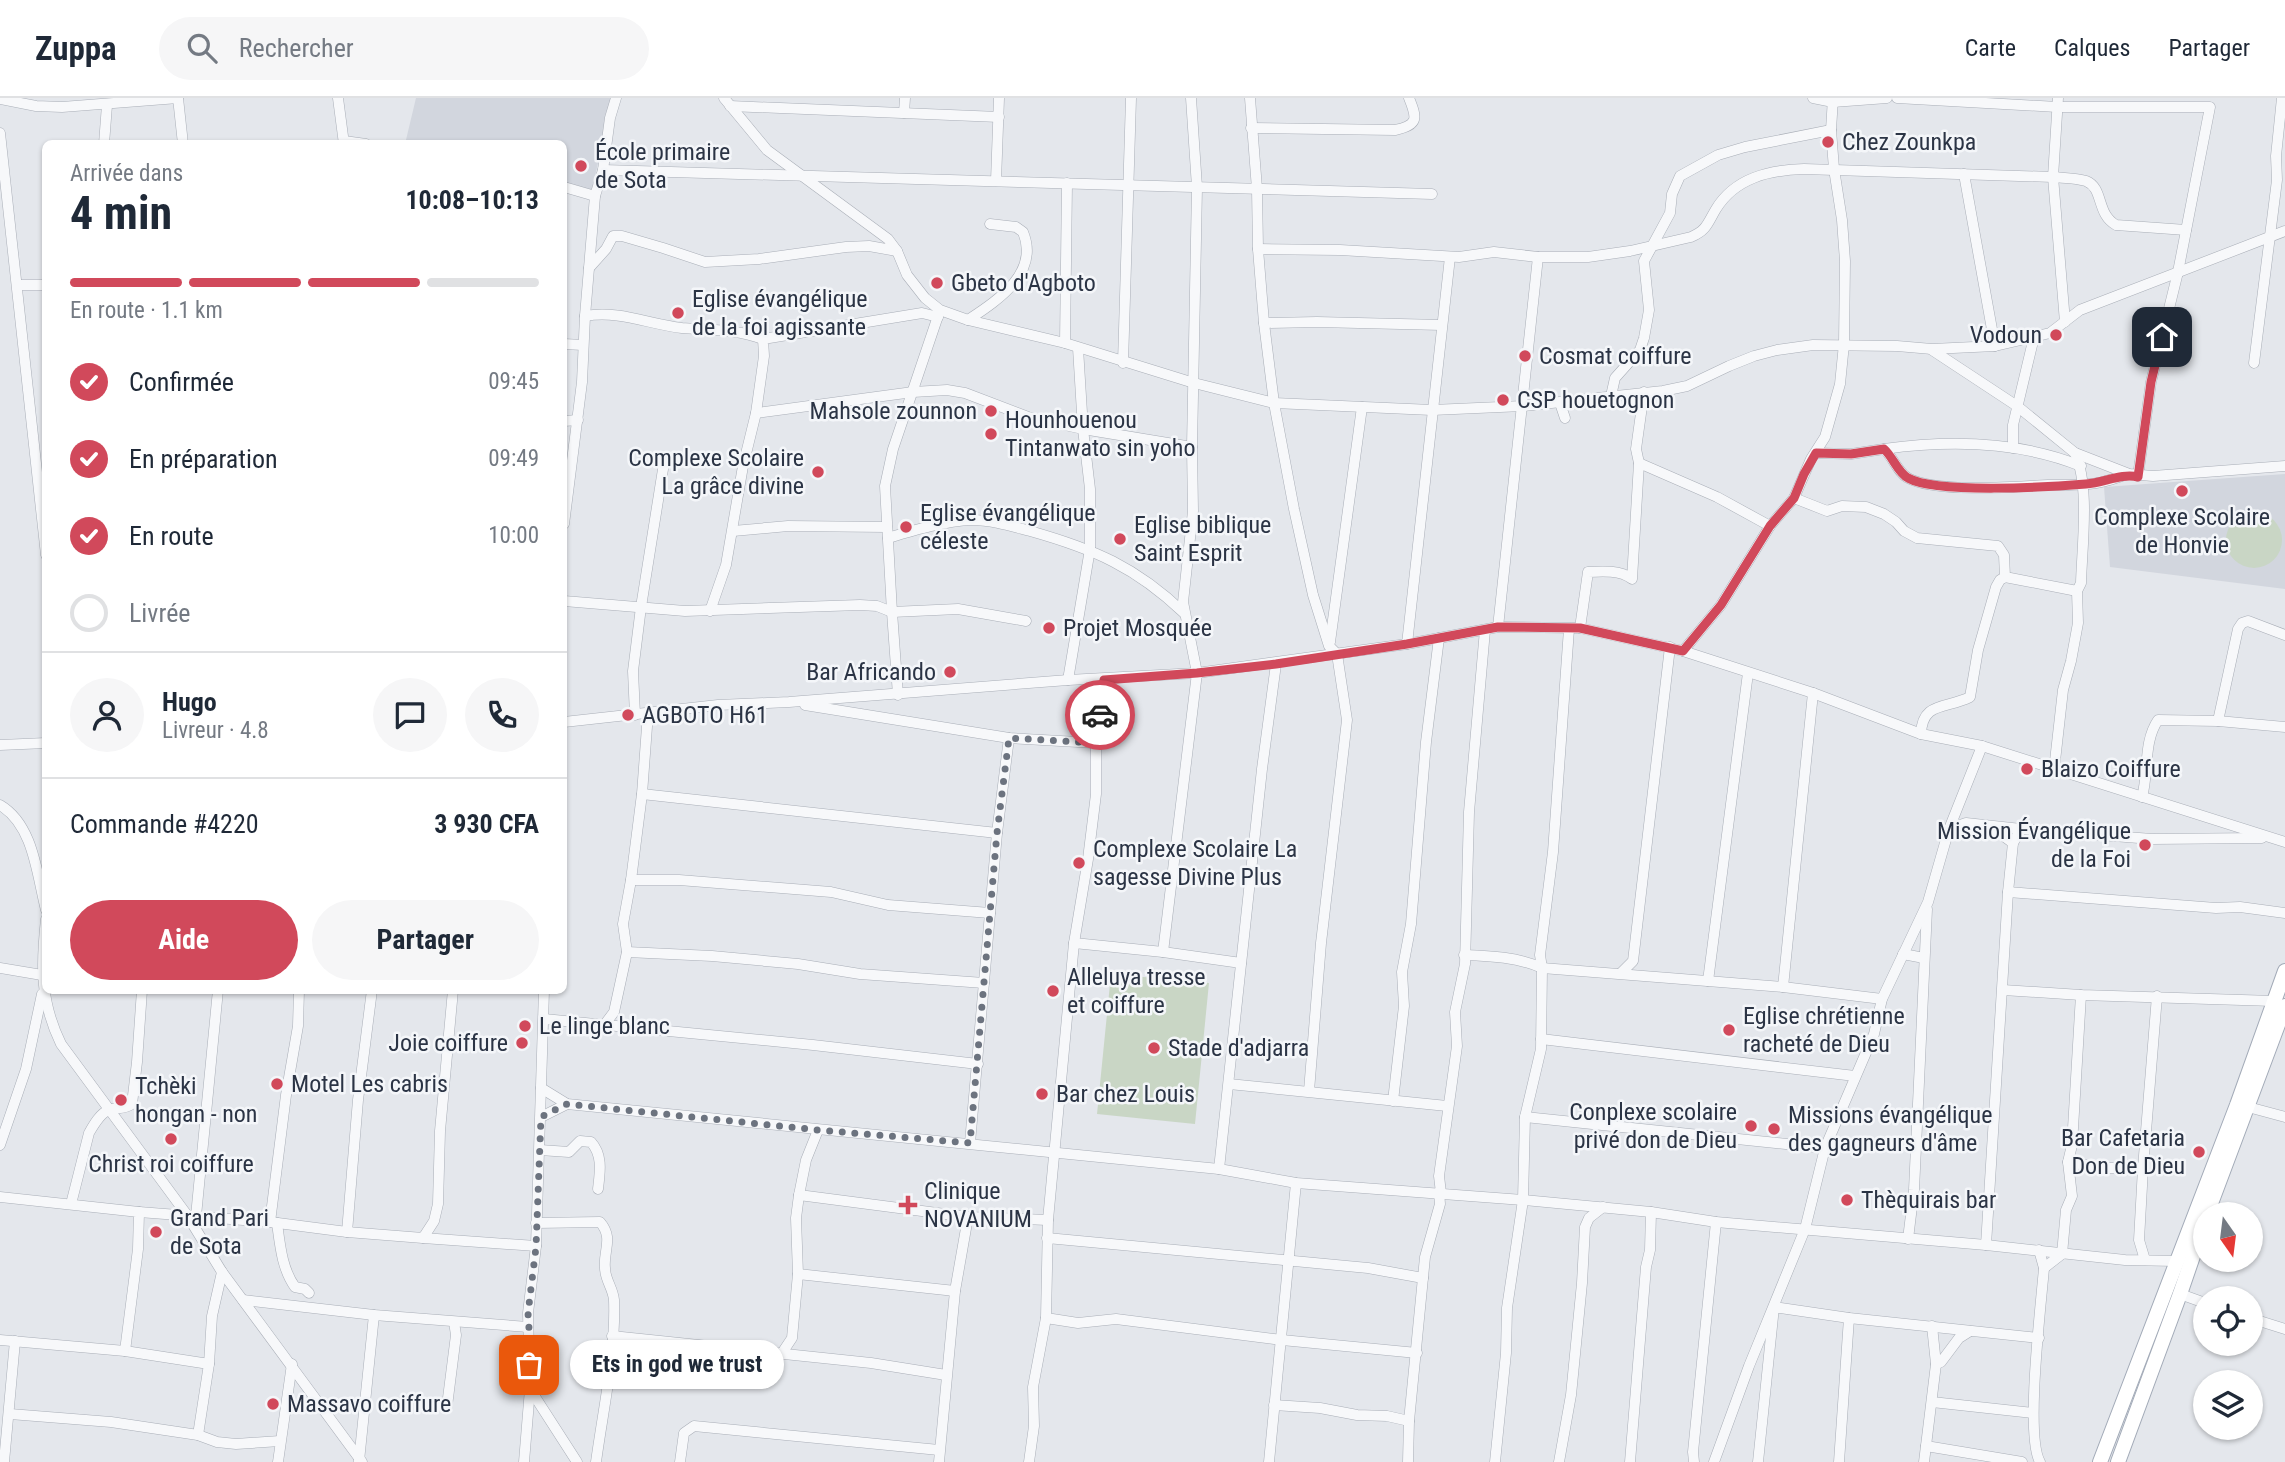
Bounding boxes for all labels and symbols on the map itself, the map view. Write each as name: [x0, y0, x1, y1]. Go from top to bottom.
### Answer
place label: Chez Zounkpa: [1842, 128, 1976, 156]
marker: Chez Zounkpa: [1820, 134, 1836, 150]
place label: École primaire de Sota: [595, 138, 730, 194]
marker: École primaire de Sota: [573, 158, 589, 174]
place label: Gbeto d'Agboto: [951, 269, 1096, 297]
marker: Gbeto d'Agboto: [929, 275, 945, 291]
place label: Eglise évangélique de la foi agissante: [692, 285, 868, 341]
marker: Eglise évangélique de la foi agissante: [670, 305, 686, 321]
pin: [2132, 307, 2192, 367]
place label: Vodoun: [1970, 321, 2042, 349]
marker: Vodoun: [2048, 327, 2064, 343]
place label: Cosmat coiffure: [1539, 342, 1692, 370]
marker: Cosmat coiffure: [1517, 348, 1533, 364]
place label: CSP houetognon: [1517, 386, 1674, 414]
marker: CSP houetognon: [1495, 392, 1511, 408]
place label: Mahsole zounnon: [810, 397, 977, 425]
marker: Mahsole zounnon: [983, 403, 999, 419]
place label: Hounhouenou Tintanwato sin yoho: [1005, 406, 1195, 462]
marker: Hounhouenou Tintanwato sin yoho: [983, 426, 999, 442]
place label: Complexe Scolaire La grâce divine: [628, 444, 804, 500]
marker: Complexe Scolaire La grâce divine: [810, 464, 826, 480]
marker: Complexe Scolaire de Honvie: [2174, 483, 2190, 499]
place label: Eglise évangélique céleste: [920, 499, 1096, 555]
place label: Complexe Scolaire de Honvie: [2094, 503, 2270, 559]
place label: Eglise biblique Saint Esprit: [1134, 511, 1271, 567]
marker: Eglise évangélique céleste: [898, 519, 914, 535]
marker: Eglise biblique Saint Esprit: [1112, 531, 1128, 547]
place label: Projet Mosquée: [1063, 614, 1212, 642]
marker: Projet Mosquée: [1041, 620, 1057, 636]
place label: Bar Africando: [806, 658, 936, 686]
marker: Bar Africando: [942, 664, 958, 680]
courier: [1065, 680, 1135, 750]
place label: AGBOTO H61: [642, 701, 768, 729]
marker: AGBOTO H61: [620, 707, 636, 723]
place label: Blaizo Coiffure: [2041, 755, 2181, 783]
marker: Blaizo Coiffure: [2019, 761, 2035, 777]
place label: Mission Évangélique de la Foi: [1937, 817, 2131, 873]
place label: Complexe Scolaire La sagesse Divine Plus: [1093, 835, 1297, 891]
marker: Mission Évangélique de la Foi: [2137, 837, 2153, 853]
marker: Complexe Scolaire La sagesse Divine Plus: [1071, 855, 1087, 871]
place label: Alleluya tresse et coiffure: [1067, 963, 1206, 1019]
marker: Alleluya tresse et coiffure: [1045, 983, 1061, 999]
place label: Eglise chrétienne racheté de Dieu: [1743, 1002, 1905, 1058]
place label: Le linge blanc: [539, 1012, 670, 1040]
marker: Le linge blanc: [517, 1018, 533, 1034]
marker: Eglise chrétienne racheté de Dieu: [1721, 1022, 1737, 1038]
place label: Joie coiffure: [388, 1029, 508, 1057]
place label: Stade d'adjarra: [1168, 1034, 1309, 1062]
marker: Joie coiffure: [514, 1035, 530, 1051]
marker: Stade d'adjarra: [1146, 1040, 1162, 1056]
place label: Motel Les cabris: [291, 1070, 448, 1098]
place label: Tchèki hongan - non: [135, 1072, 257, 1128]
marker: Motel Les cabris: [269, 1076, 285, 1092]
place label: Bar chez Louis: [1056, 1080, 1195, 1108]
marker: Bar chez Louis: [1034, 1086, 1050, 1102]
marker: Tchèki hongan - non: [113, 1092, 129, 1108]
place label: Conplexe scolaire privé don de Dieu: [1569, 1098, 1737, 1154]
place label: Missions évangélique des gagneurs d'âme: [1788, 1101, 1992, 1157]
marker: Conplexe scolaire privé don de Dieu: [1743, 1118, 1759, 1134]
marker: Missions évangélique des gagneurs d'âme: [1766, 1121, 1782, 1137]
place label: Bar Cafetaria Don de Dieu: [2061, 1124, 2185, 1180]
marker: Christ roi coiffure: [163, 1131, 179, 1147]
marker: Bar Cafetaria Don de Dieu: [2191, 1144, 2207, 1160]
place label: Christ roi coiffure: [88, 1150, 254, 1178]
place label: Clinique NOVANIUM: [924, 1177, 1032, 1233]
place label: Thèquirais bar: [1861, 1186, 1996, 1214]
marker: Thèquirais bar: [1839, 1192, 1855, 1208]
marker: Clinique NOVANIUM: [898, 1195, 918, 1215]
north arrow: [2193, 1202, 2263, 1272]
place label: Grand Pari de Sota: [170, 1204, 269, 1260]
marker: Grand Pari de Sota: [148, 1224, 164, 1240]
pin: [499, 1335, 559, 1395]
callout: Ets in god we trust: [571, 1340, 784, 1390]
place label: Massavo coiffure: [287, 1390, 451, 1418]
marker: Massavo coiffure: [265, 1396, 281, 1412]

